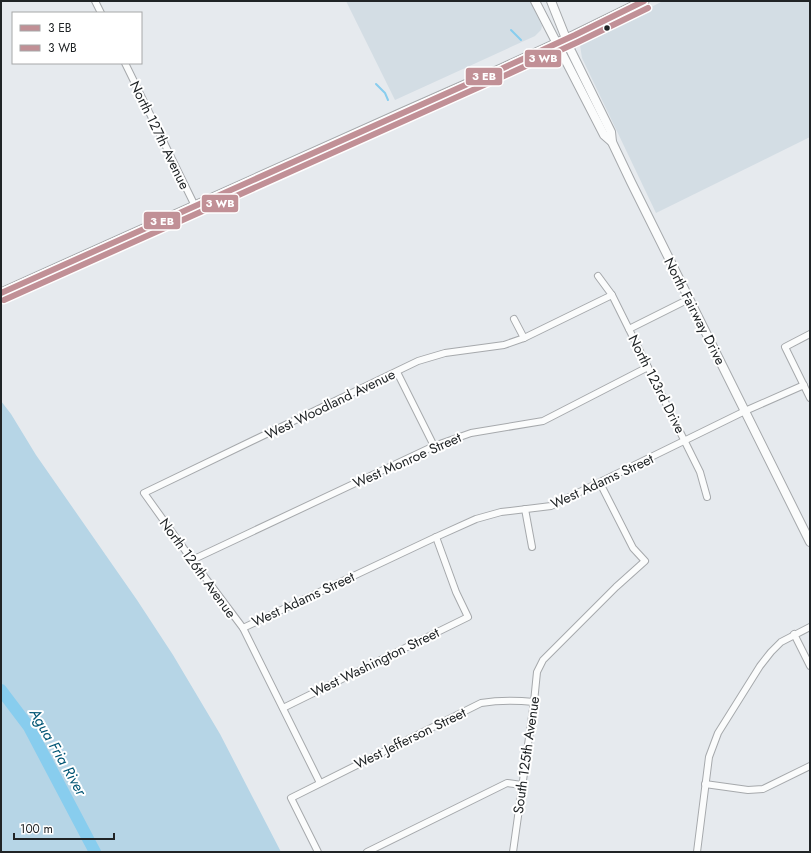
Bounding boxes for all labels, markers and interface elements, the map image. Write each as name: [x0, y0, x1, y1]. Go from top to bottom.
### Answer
legend: [12, 12, 142, 64]
text: 3 EB: [48, 19, 72, 37]
unlabelled marker: [602, 23, 612, 33]
text: 3 WB: [48, 39, 77, 57]
line badge: 3 WB: [524, 49, 562, 68]
text: 3 WB: [528, 50, 558, 66]
line badge: 3 EB: [465, 67, 503, 86]
text: 3 EB: [472, 68, 496, 84]
street label: North 127th Avenue: [125, 77, 195, 193]
line badge: 3 WB: [201, 194, 239, 213]
text: 3 WB: [205, 195, 235, 211]
line badge: 3 EB: [143, 211, 181, 230]
text: 3 EB: [150, 213, 174, 229]
street label: North Fairway Drive: [659, 254, 731, 368]
street label: North 123rd Drive: [624, 331, 690, 437]
street label: West Woodland Avenue: [262, 364, 398, 444]
street label: West Monroe Street: [350, 427, 465, 493]
street label: West Adams Street: [547, 448, 657, 514]
street label: North 126th Avenue: [155, 514, 241, 622]
street label: West Adams Street: [248, 566, 358, 632]
street label: West Washington Street: [308, 622, 443, 702]
street label: South 125th Avenue: [508, 695, 544, 815]
street label: West Jefferson Street: [351, 702, 470, 774]
water label: Agua Fria River: [24, 703, 92, 801]
scale bar: [14, 815, 114, 841]
text: 100 m: [20, 820, 53, 838]

